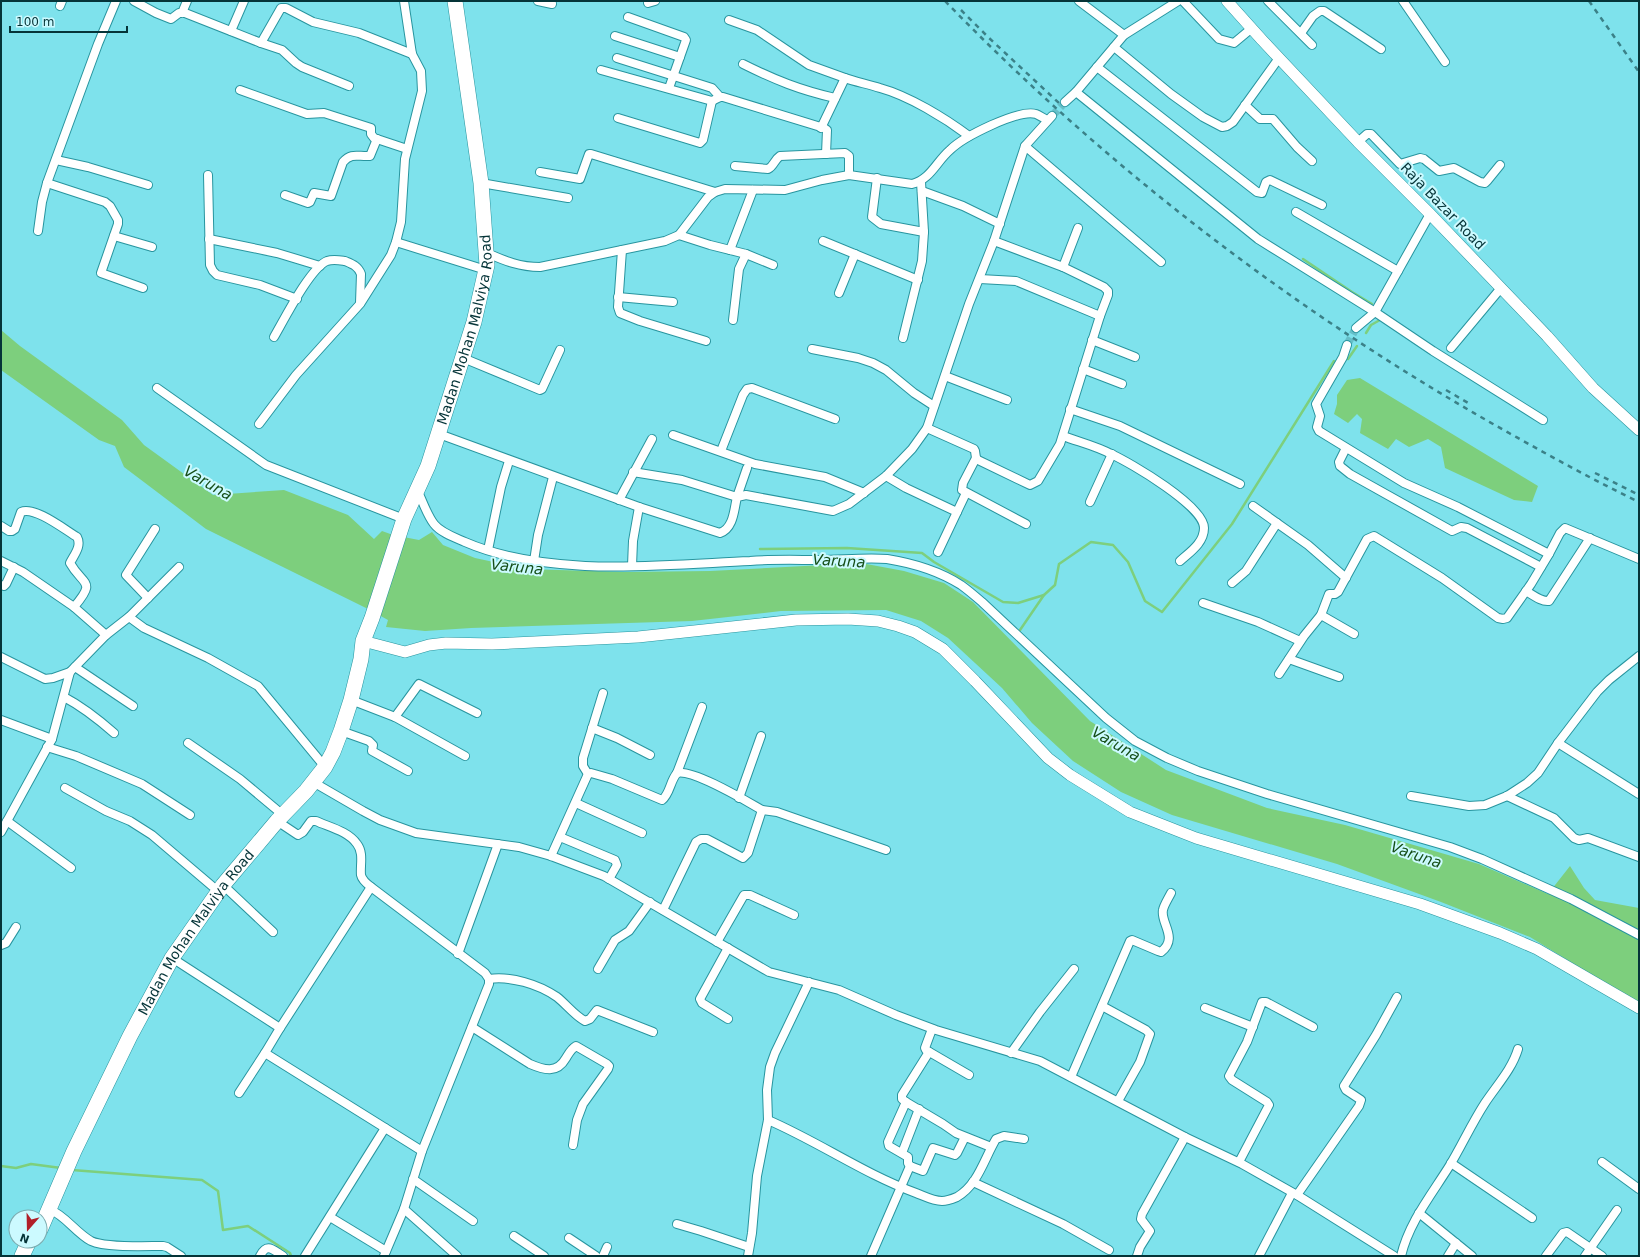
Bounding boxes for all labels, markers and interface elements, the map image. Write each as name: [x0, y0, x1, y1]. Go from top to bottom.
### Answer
scale bar: [10, 8, 127, 34]
text: 100 m: [16, 15, 54, 29]
street label: Raja Bazar Road: [1398, 159, 1488, 253]
street label: Madan Mohan Malviya Road: [434, 234, 496, 427]
water label: Varuna: [181, 462, 235, 504]
water label: Varuna: [812, 551, 866, 571]
water label: Varuna: [490, 555, 544, 579]
water label: Varuna: [1089, 723, 1143, 765]
water label: Varuna: [1388, 838, 1444, 872]
street label: Madan Mohan Malviya Road: [135, 847, 257, 1018]
north arrow: [8, 1209, 48, 1249]
text: N: [18, 1230, 31, 1246]

